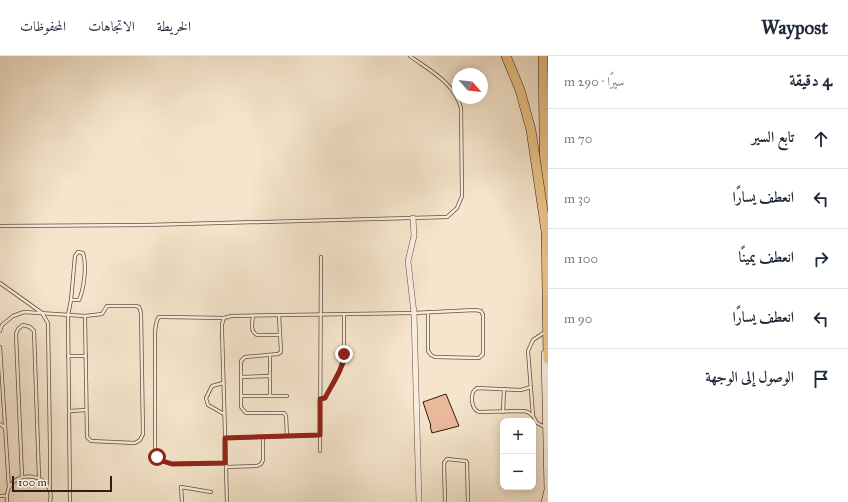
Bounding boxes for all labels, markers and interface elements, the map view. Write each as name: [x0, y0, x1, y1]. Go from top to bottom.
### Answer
text: Waypost: [761, 16, 828, 39]
text: المحفوظات: [20, 18, 66, 35]
text: الاتجاهات: [88, 18, 135, 35]
text: الخريطة: [157, 18, 191, 35]
north arrow: [452, 68, 488, 104]
text: 4 دقيقة: [789, 70, 832, 91]
text: سيرًا · 290 m: [564, 74, 625, 90]
text: تابع السير: [752, 128, 794, 146]
icon: ahead: [810, 128, 832, 150]
text: 70 m: [564, 131, 592, 147]
text: انعطف يسارًا: [732, 188, 794, 206]
icon: left: [810, 188, 832, 210]
text: 30 m: [564, 191, 591, 207]
text: انعطف يمينًا: [739, 248, 794, 266]
icon: right: [810, 248, 832, 270]
text: 100 m: [564, 251, 598, 267]
text: انعطف يسارًا: [732, 308, 794, 326]
icon: left: [810, 308, 832, 330]
text: 90 m: [564, 311, 592, 327]
route end: [335, 345, 353, 363]
text: الوصول إلى الوجهة: [705, 368, 794, 386]
icon: arrive: [810, 368, 832, 390]
map controls: [500, 418, 536, 490]
button: +: [500, 418, 536, 454]
route start: [148, 448, 166, 466]
button: −: [500, 454, 536, 490]
scale bar: [12, 474, 112, 493]
text: 100 m: [18, 476, 47, 489]

